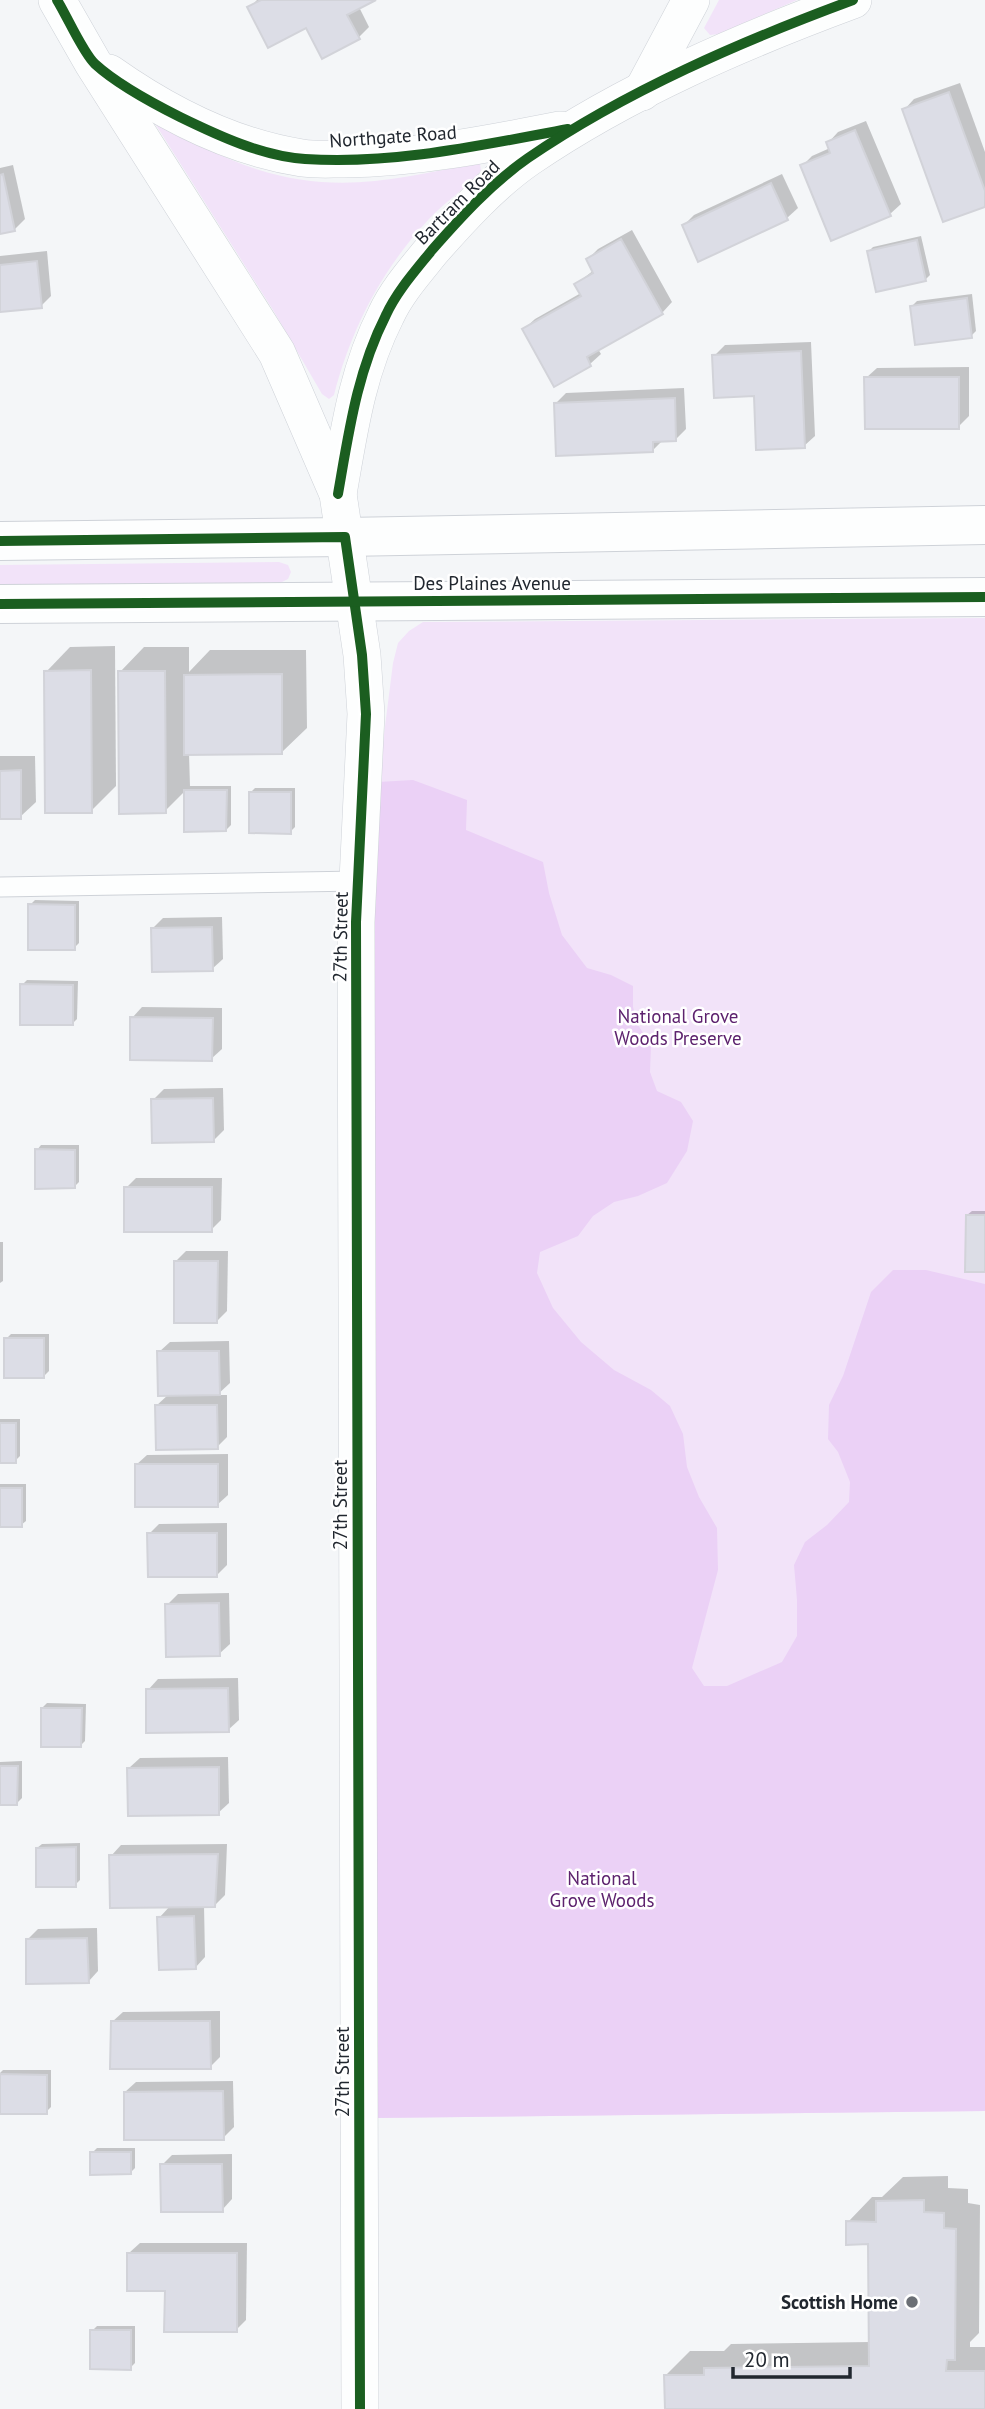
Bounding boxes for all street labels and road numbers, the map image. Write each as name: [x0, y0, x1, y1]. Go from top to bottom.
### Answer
street label: Northgate Road: [328, 120, 458, 152]
street label: Bartram Road: [409, 154, 505, 250]
street label: Des Plaines Avenue: [413, 571, 571, 595]
street label: 27th Street: [327, 891, 353, 983]
street label: 27th Street: [328, 1459, 352, 1550]
street label: 27th Street: [330, 2026, 354, 2117]

